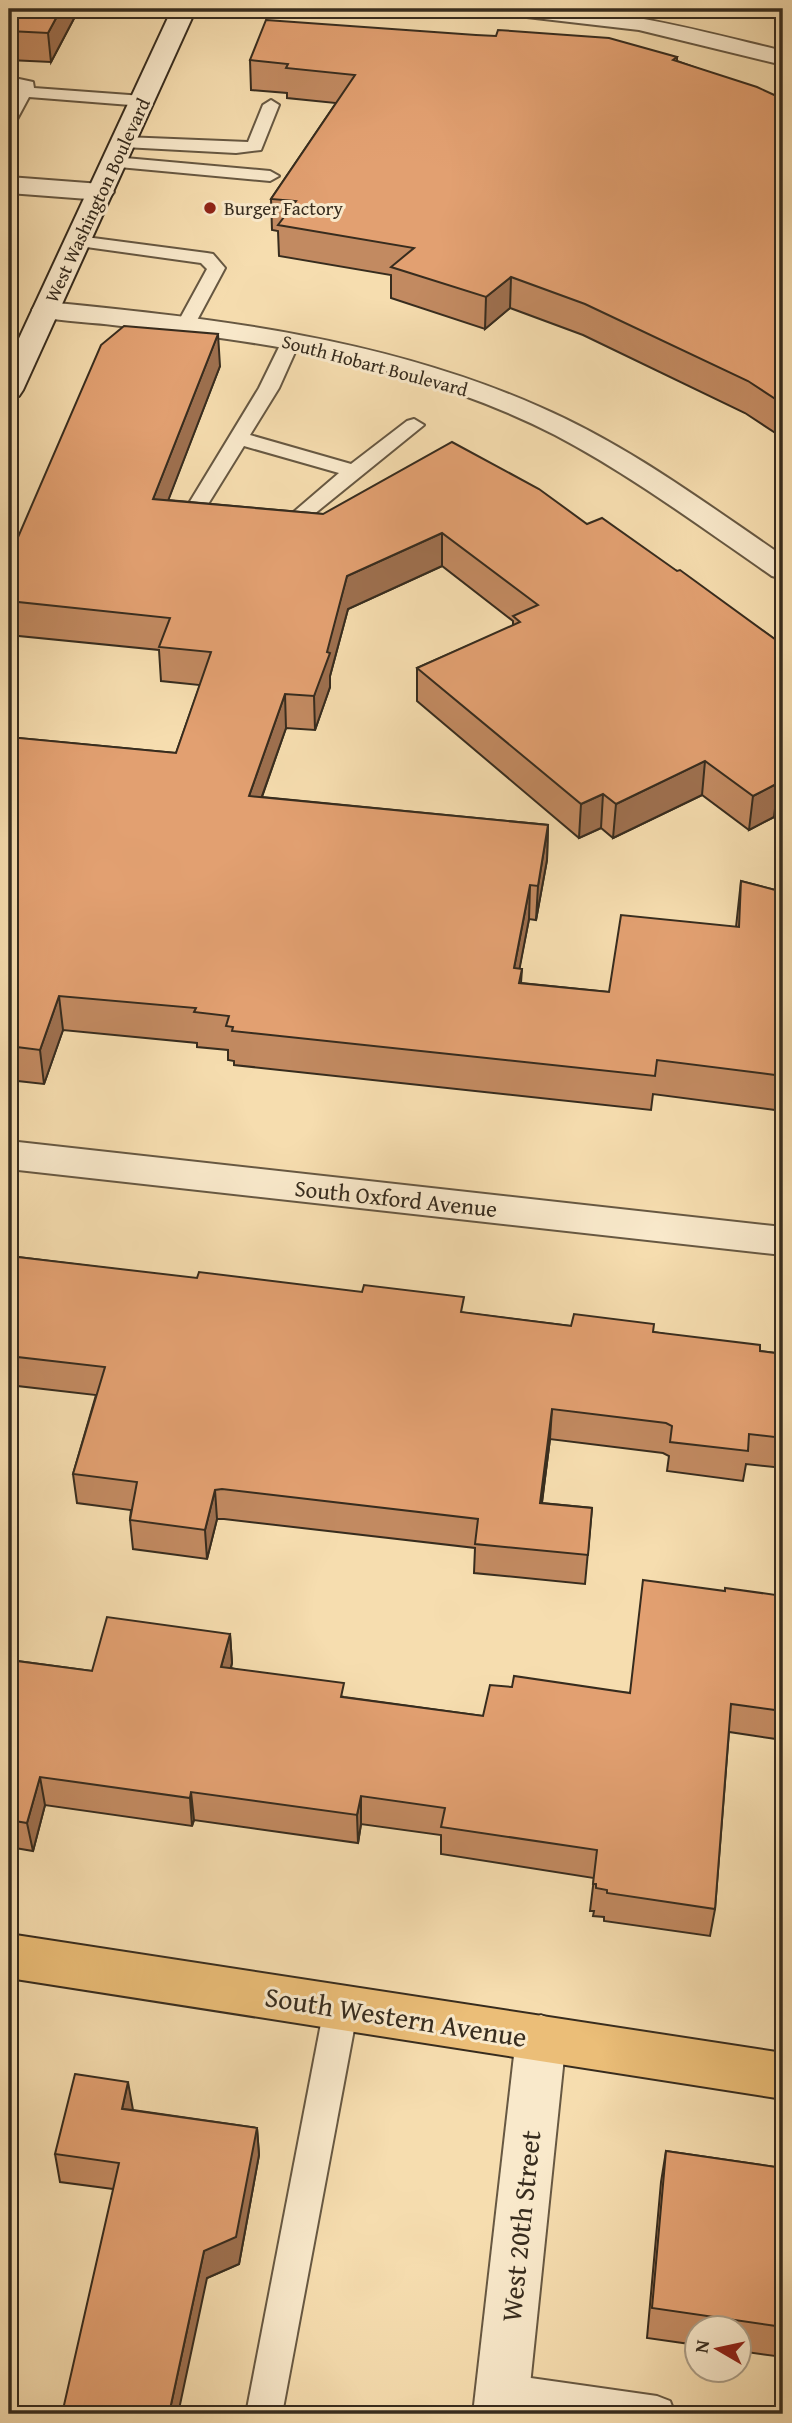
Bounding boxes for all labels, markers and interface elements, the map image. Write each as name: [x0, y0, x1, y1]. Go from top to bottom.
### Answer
street label: West Washington Boulevard: [37, 92, 157, 307]
place label: Burger Factory: [224, 194, 343, 222]
marker: Burger Factory: [202, 200, 218, 216]
street label: South Hobart Boulevard: [279, 327, 472, 404]
street label: South Oxford Avenue: [293, 1171, 499, 1225]
street label: South Western Avenue: [262, 1975, 530, 2057]
street label: West 20th Street: [490, 2128, 550, 2324]
north arrow: [684, 2314, 754, 2384]
text: N: [686, 2338, 716, 2355]

